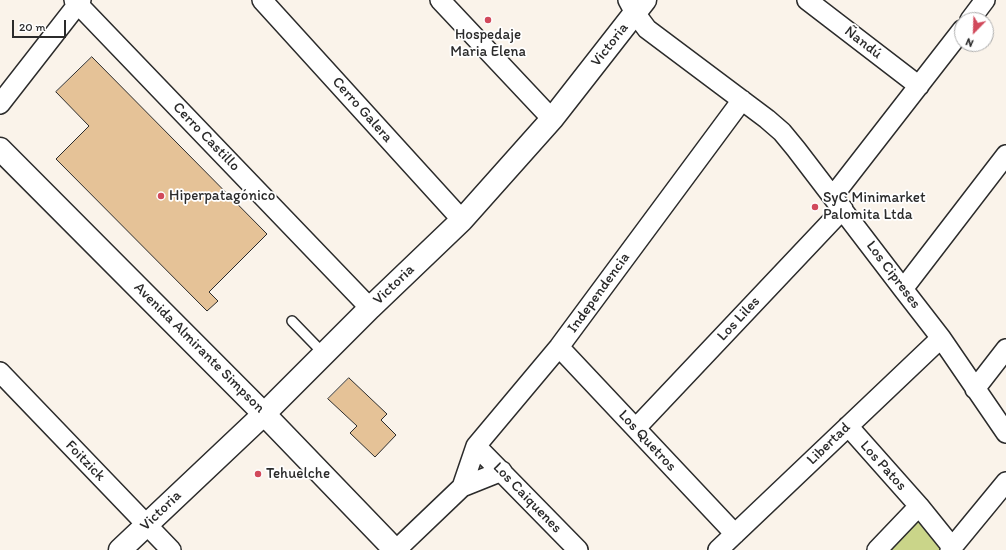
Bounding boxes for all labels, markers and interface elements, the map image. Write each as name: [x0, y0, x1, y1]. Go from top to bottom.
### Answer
scale bar: [14, 12, 68, 38]
north arrow: [954, 12, 994, 52]
marker: Hospedaje Maria Elena: [483, 15, 493, 25]
text: 20 m: [19, 20, 46, 34]
street label: Victoria: [587, 20, 633, 70]
street label: Ñandú: [841, 23, 885, 63]
place label: Hospedaje Maria Elena: [450, 26, 526, 61]
text: N: [964, 35, 975, 50]
street label: Cerro Galera: [328, 73, 396, 147]
street label: Cerro Castillo: [169, 99, 243, 175]
place label: Hiperpatagónico: [169, 187, 275, 205]
place label: SyC Minimarket Palomita Ltda: [823, 189, 926, 224]
marker: Hiperpatagónico: [156, 191, 166, 201]
marker: SyC Minimarket Palomita Ltda: [810, 202, 820, 212]
street label: Los Cipreses: [862, 238, 924, 312]
street label: Independencia: [564, 249, 634, 337]
street label: Victoria: [370, 261, 418, 309]
street label: Avenida Almirante Simpson: [130, 279, 268, 417]
street label: Los Liles: [714, 293, 764, 345]
street label: Los Quetros: [614, 407, 680, 475]
street label: Libertad: [803, 419, 855, 469]
street label: Foitzick: [61, 437, 109, 485]
street label: Los Patos: [856, 437, 910, 495]
street label: Los Caiquenes: [489, 459, 565, 537]
place label: Tehuelche: [266, 465, 330, 483]
marker: Tehuelche: [253, 469, 263, 479]
street label: Victoria: [137, 487, 185, 535]

